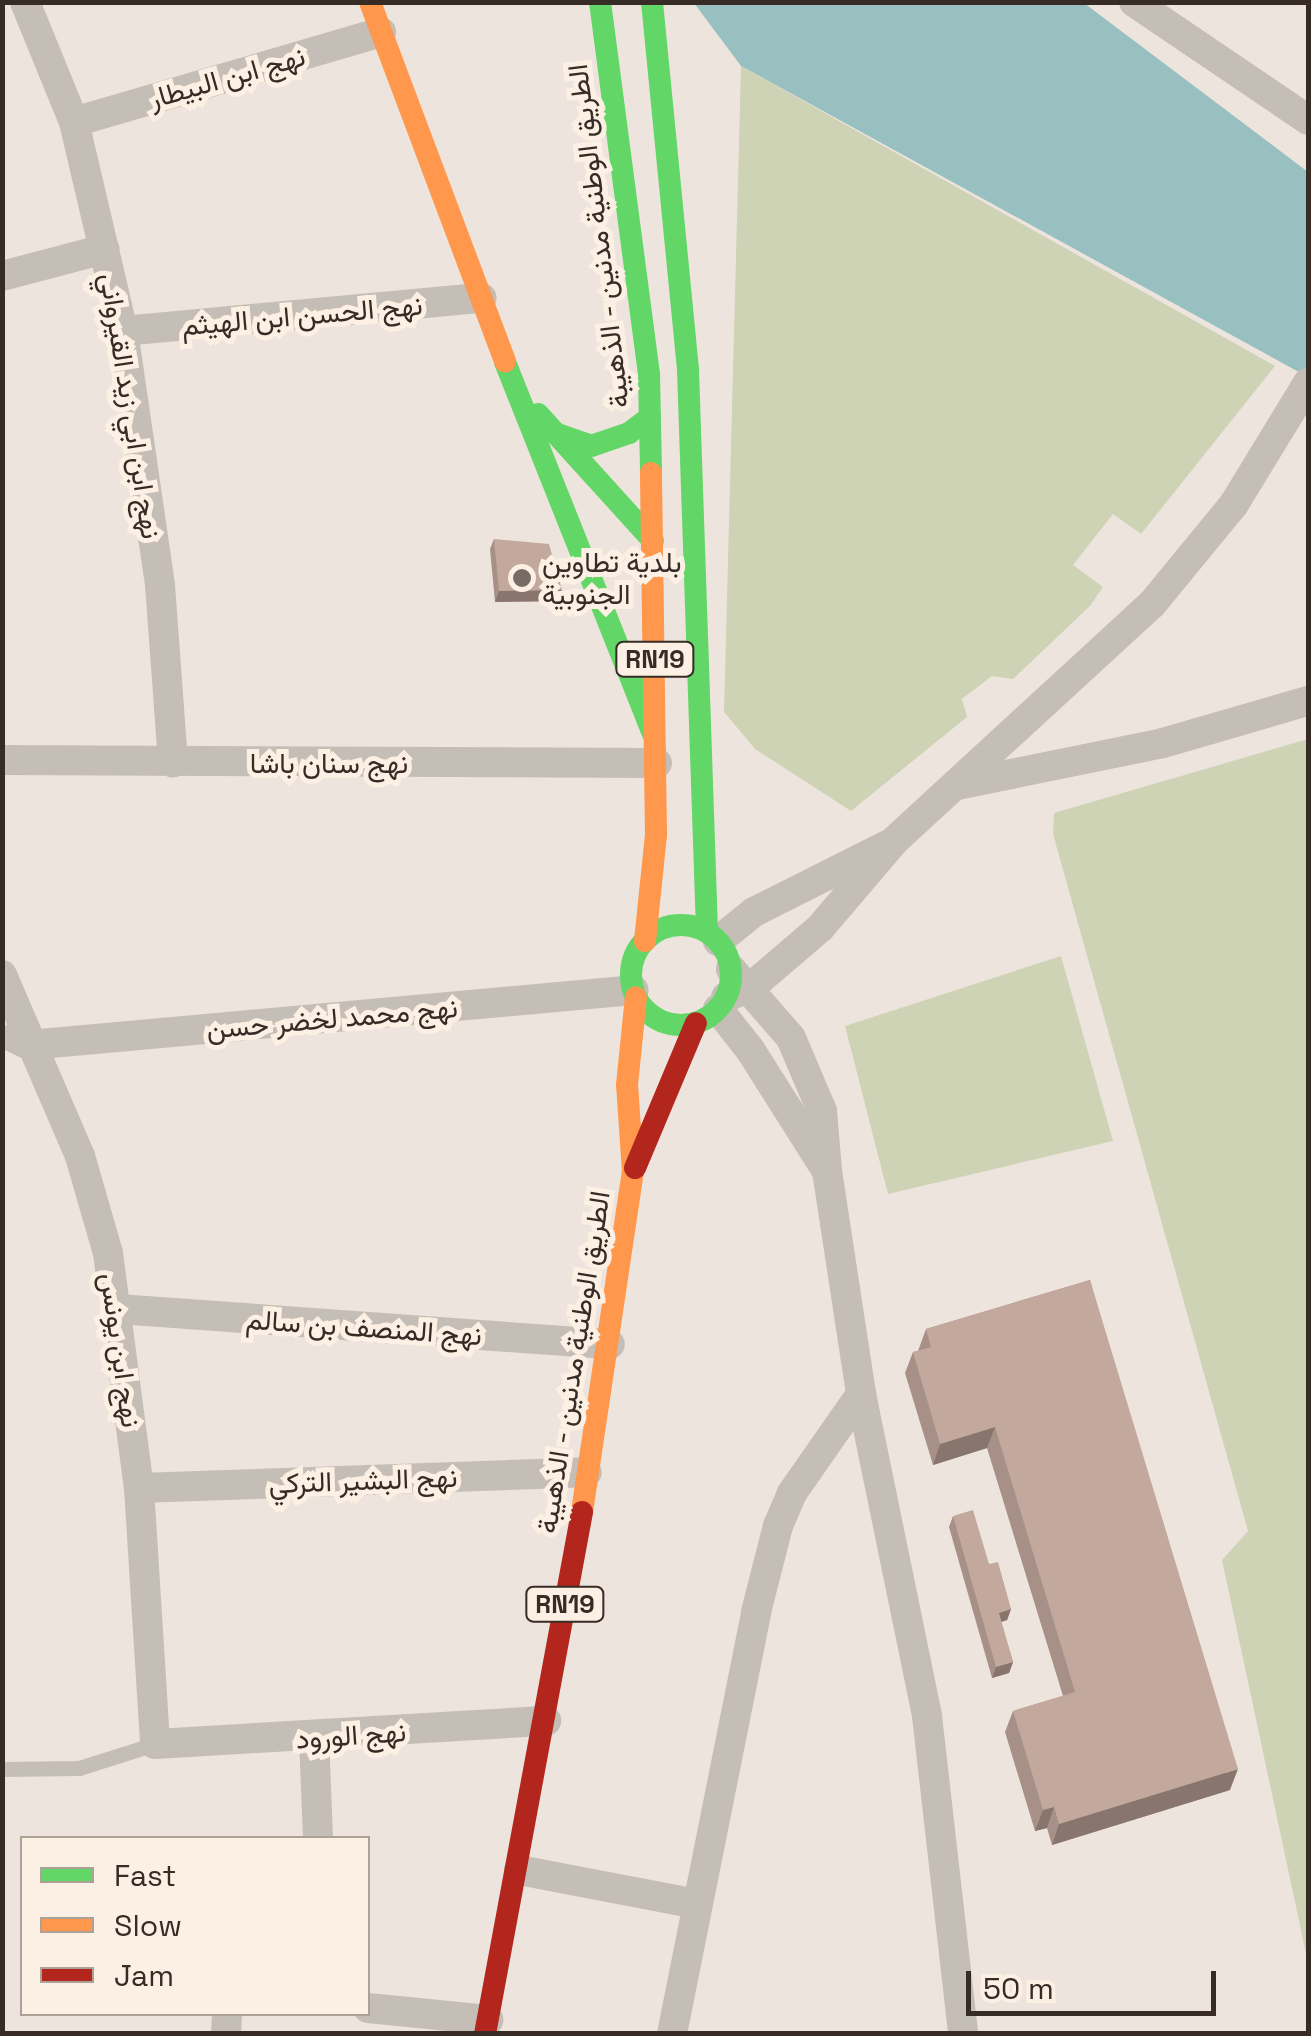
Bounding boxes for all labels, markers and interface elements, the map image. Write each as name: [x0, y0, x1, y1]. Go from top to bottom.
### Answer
street label: نهج ابن البيطار: [145, 39, 309, 115]
street label: الطريق الوطنية مدنين - الذهيبة: [560, 61, 636, 411]
street label: نهج ابن ابي زيد القيرواني: [93, 271, 169, 541]
street label: نهج الحسن ابن الهيثم: [180, 288, 424, 342]
place label: بلدية تطاوين الجنوبية: [542, 545, 682, 611]
marker: بلدية تطاوين الجنوبية: [511, 567, 533, 589]
road number: RN19: [615, 639, 695, 679]
street label: نهج سنان باشا: [250, 746, 408, 780]
street label: نهج محمد لخضر حسن: [205, 990, 459, 1046]
street label: الطريق الوطنية مدنين - الذهيبة: [529, 1188, 617, 1536]
street label: نهج ابن يونس: [94, 1271, 148, 1429]
street label: نهج المنصف بن سالم: [245, 1302, 483, 1352]
street label: نهج البشير التركي: [268, 1460, 458, 1500]
road number: RN19: [525, 1584, 605, 1624]
street label: نهج الورود: [295, 1714, 407, 1756]
legend: [20, 1836, 370, 2016]
text: Fast: [114, 1856, 176, 1895]
text: Slow: [114, 1906, 182, 1945]
scale bar: [971, 1951, 1221, 2013]
text: Jam: [114, 1956, 174, 1995]
text: 50 m: [983, 1969, 1054, 2008]

